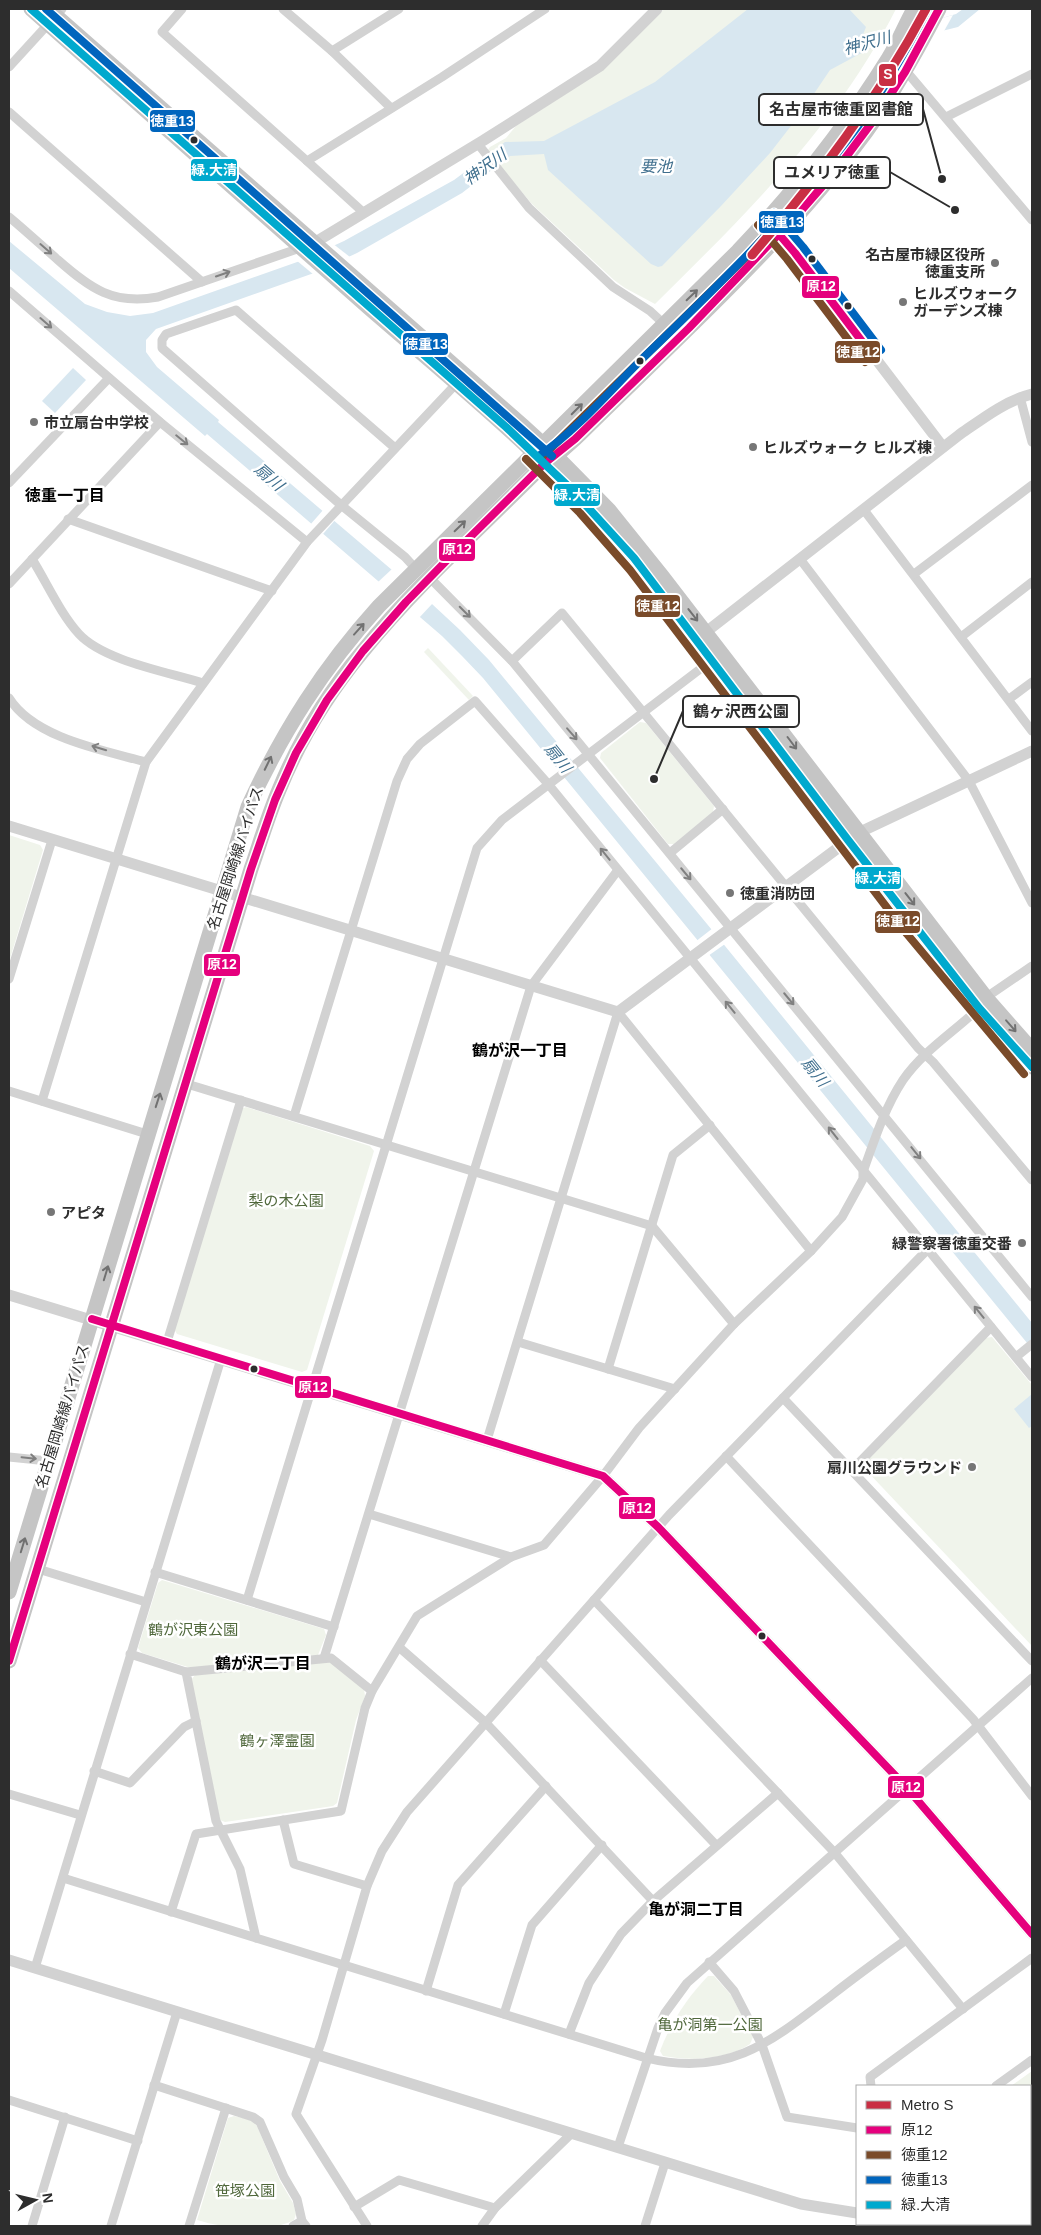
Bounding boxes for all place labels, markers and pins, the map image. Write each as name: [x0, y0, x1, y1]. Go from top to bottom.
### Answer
callout: 名古屋市徳重図書館: [759, 94, 923, 125]
unlabelled marker: [189, 135, 199, 145]
callout: ユメリア徳重: [774, 157, 890, 188]
place label: 名古屋市緑区役所 徳重支所: [865, 246, 985, 280]
unlabelled marker: [807, 254, 817, 264]
marker: 名古屋市緑区役所 徳重支所: [989, 257, 1001, 269]
place label: ヒルズウォーク ガーデンズ棟: [913, 285, 1018, 319]
marker: ヒルズウォーク ガーデンズ棟: [897, 296, 909, 308]
unlabelled marker: [843, 301, 853, 311]
unlabelled marker: [635, 356, 645, 366]
place label: 市立扇台中学校: [44, 414, 149, 431]
marker: 市立扇台中学校: [28, 416, 40, 428]
place label: ヒルズウォーク ヒルズ棟: [763, 439, 932, 456]
marker: ヒルズウォーク ヒルズ棟: [747, 441, 759, 453]
callout: 鶴ヶ沢西公園: [683, 696, 799, 727]
place label: 徳重消防団: [740, 885, 815, 902]
marker: 徳重消防団: [724, 887, 736, 899]
place label: アピタ: [61, 1204, 106, 1221]
marker: アピタ: [45, 1206, 57, 1218]
place label: 緑警察署徳重交番: [892, 1235, 1012, 1252]
marker: 緑警察署徳重交番: [1016, 1237, 1028, 1249]
unlabelled marker: [249, 1364, 259, 1374]
place label: 扇川公園グラウンド: [827, 1459, 962, 1476]
marker: 扇川公園グラウンド: [966, 1461, 978, 1473]
unlabelled marker: [757, 1631, 767, 1641]

